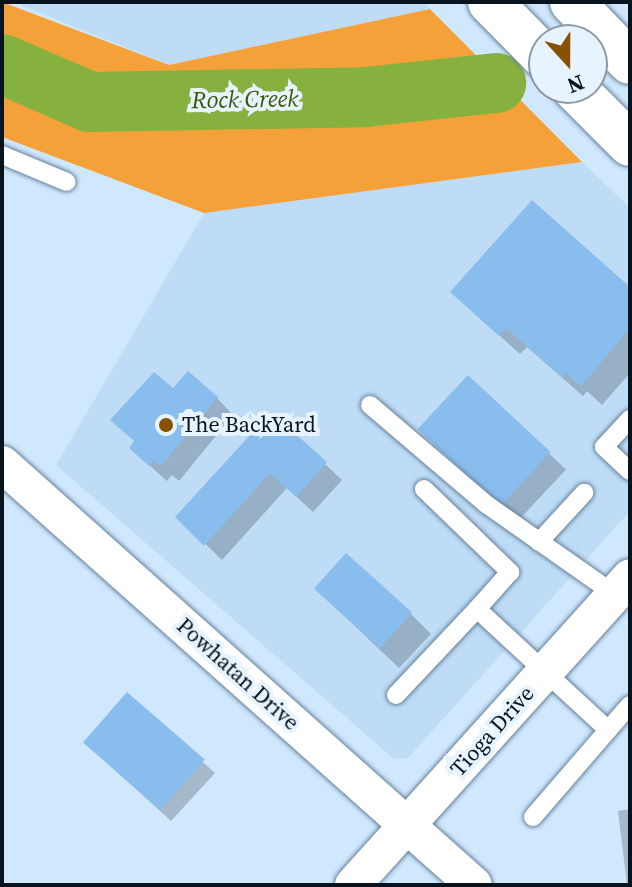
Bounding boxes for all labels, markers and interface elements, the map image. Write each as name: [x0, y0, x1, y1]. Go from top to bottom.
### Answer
north arrow: [528, 24, 608, 104]
text: N: [563, 68, 589, 101]
water label: Rock Creek: [191, 84, 299, 114]
place label: The BackYard: [182, 412, 316, 438]
marker: The BackYard: [157, 416, 175, 434]
street label: Powhatan Drive: [172, 612, 304, 736]
street label: Tioga Drive: [445, 680, 539, 782]

